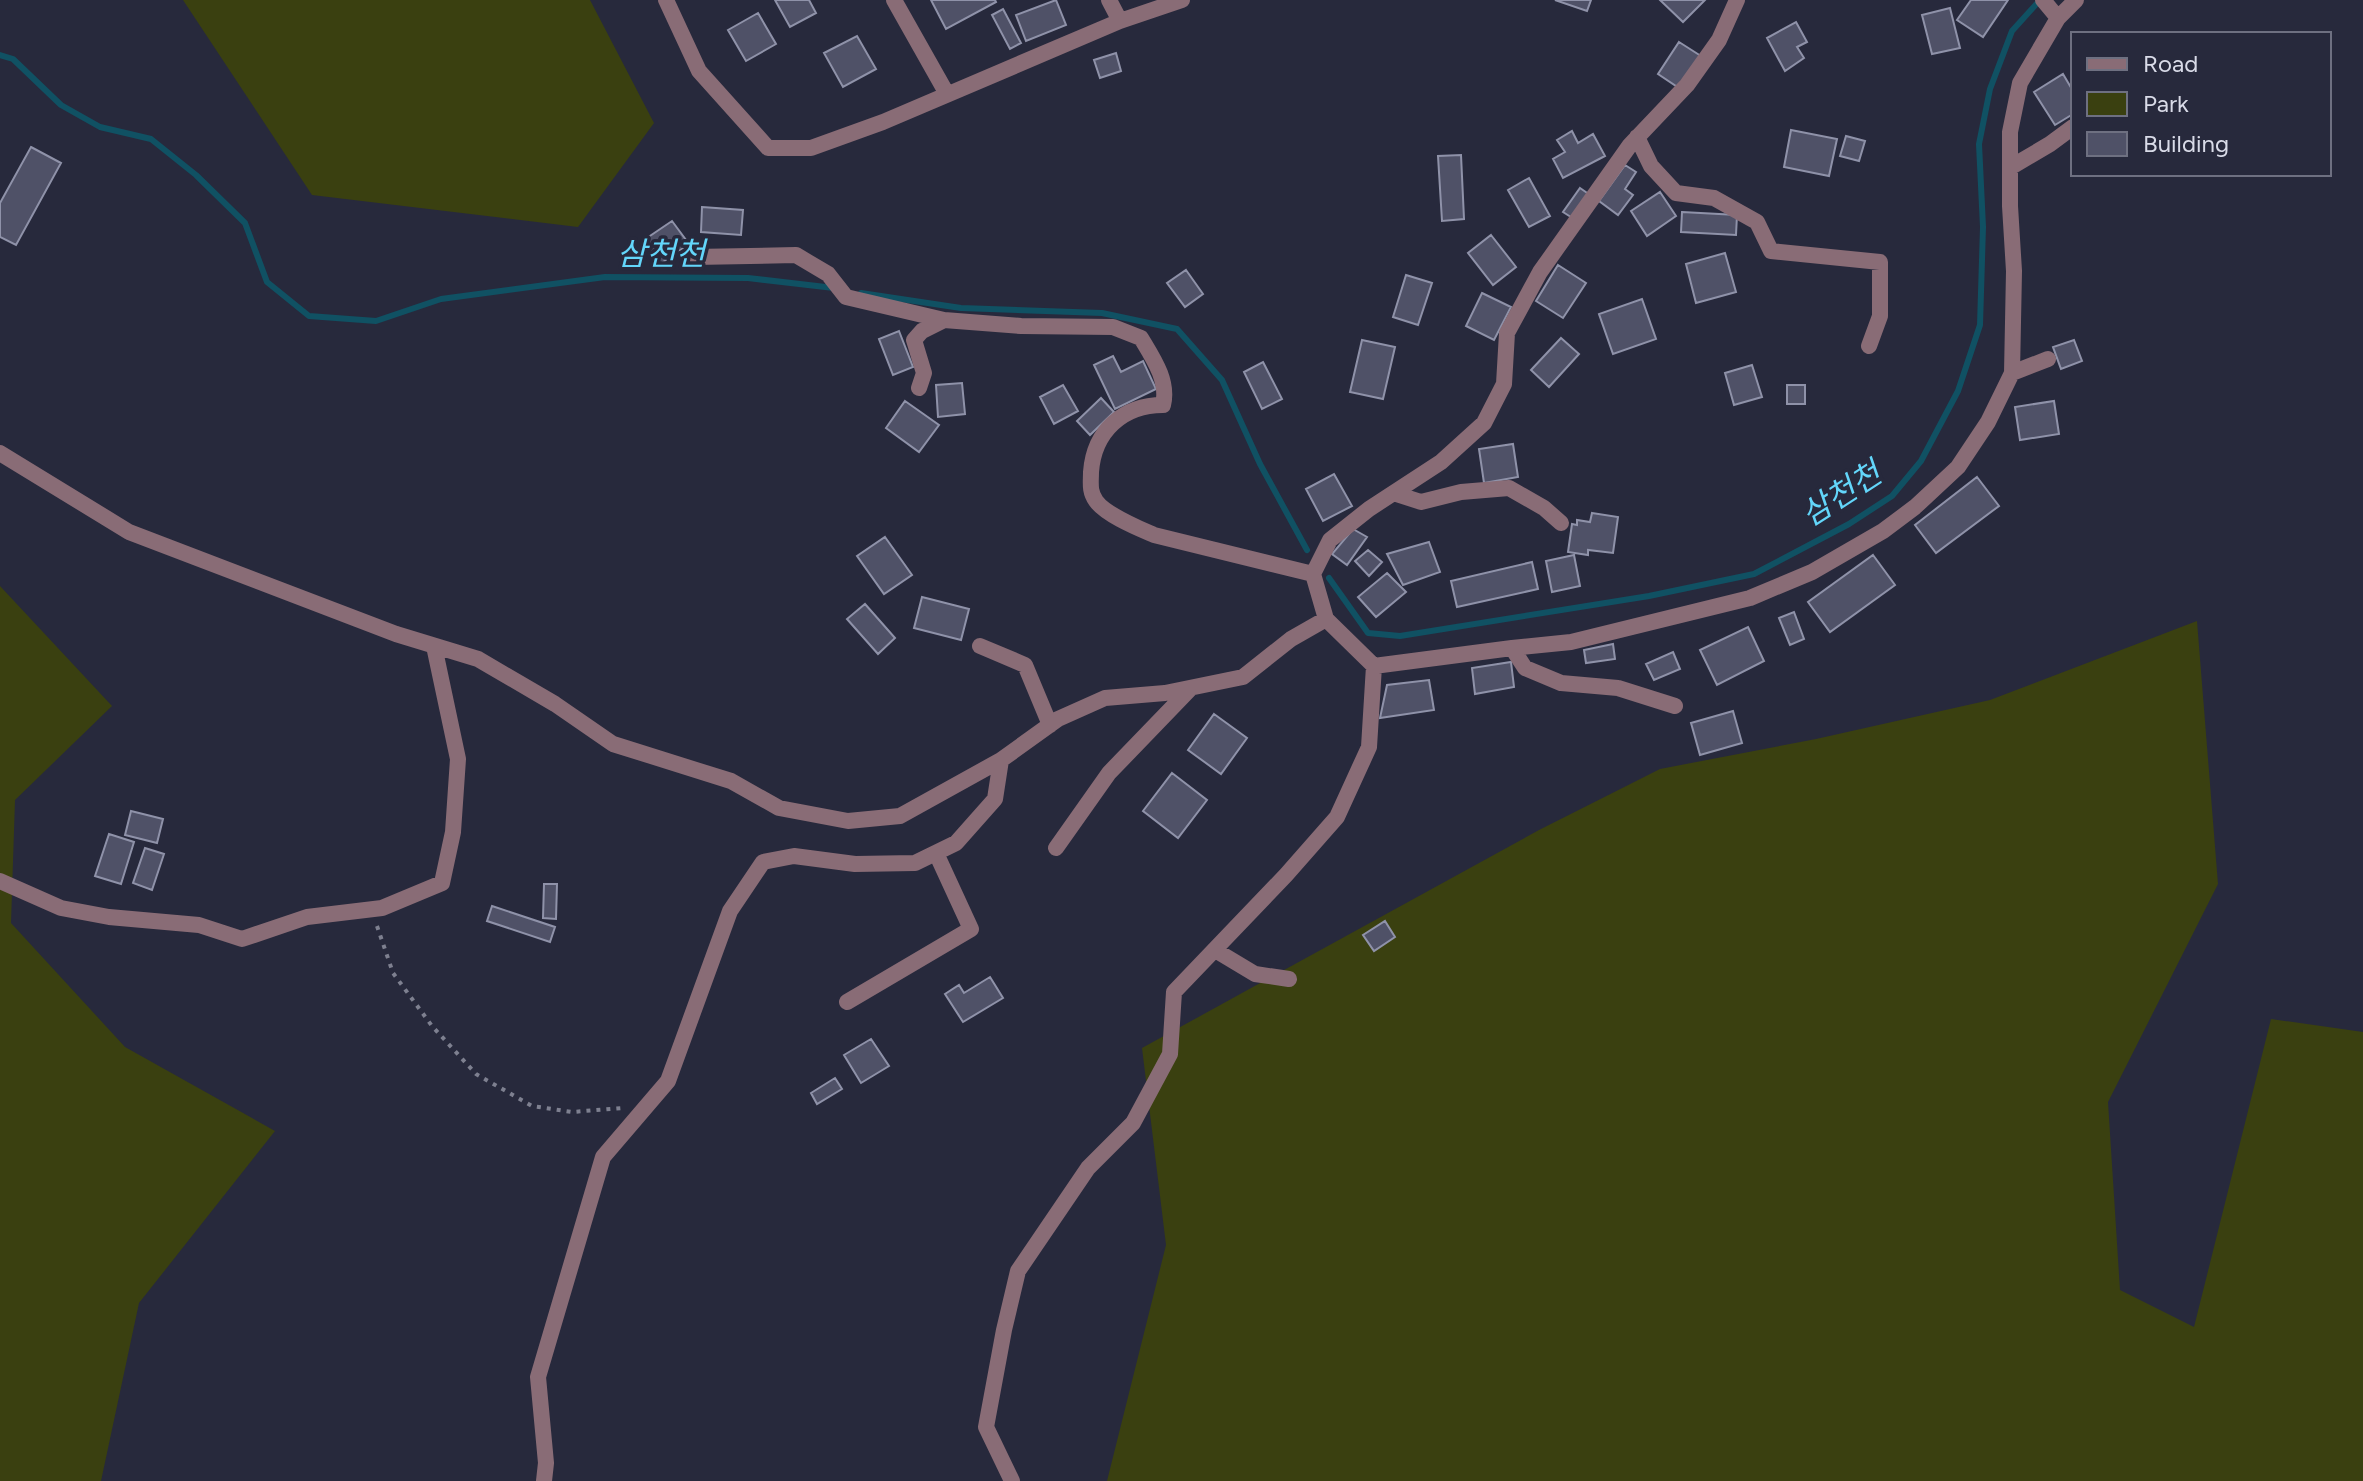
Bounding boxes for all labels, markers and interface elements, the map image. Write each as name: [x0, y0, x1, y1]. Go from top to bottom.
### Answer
legend: [2071, 32, 2331, 176]
text: Road: [2143, 49, 2198, 78]
text: Park: [2143, 89, 2189, 118]
text: Building: [2143, 129, 2229, 158]
water label: 삼천천: [617, 235, 709, 273]
water label: 삼천천: [1794, 452, 1891, 534]

